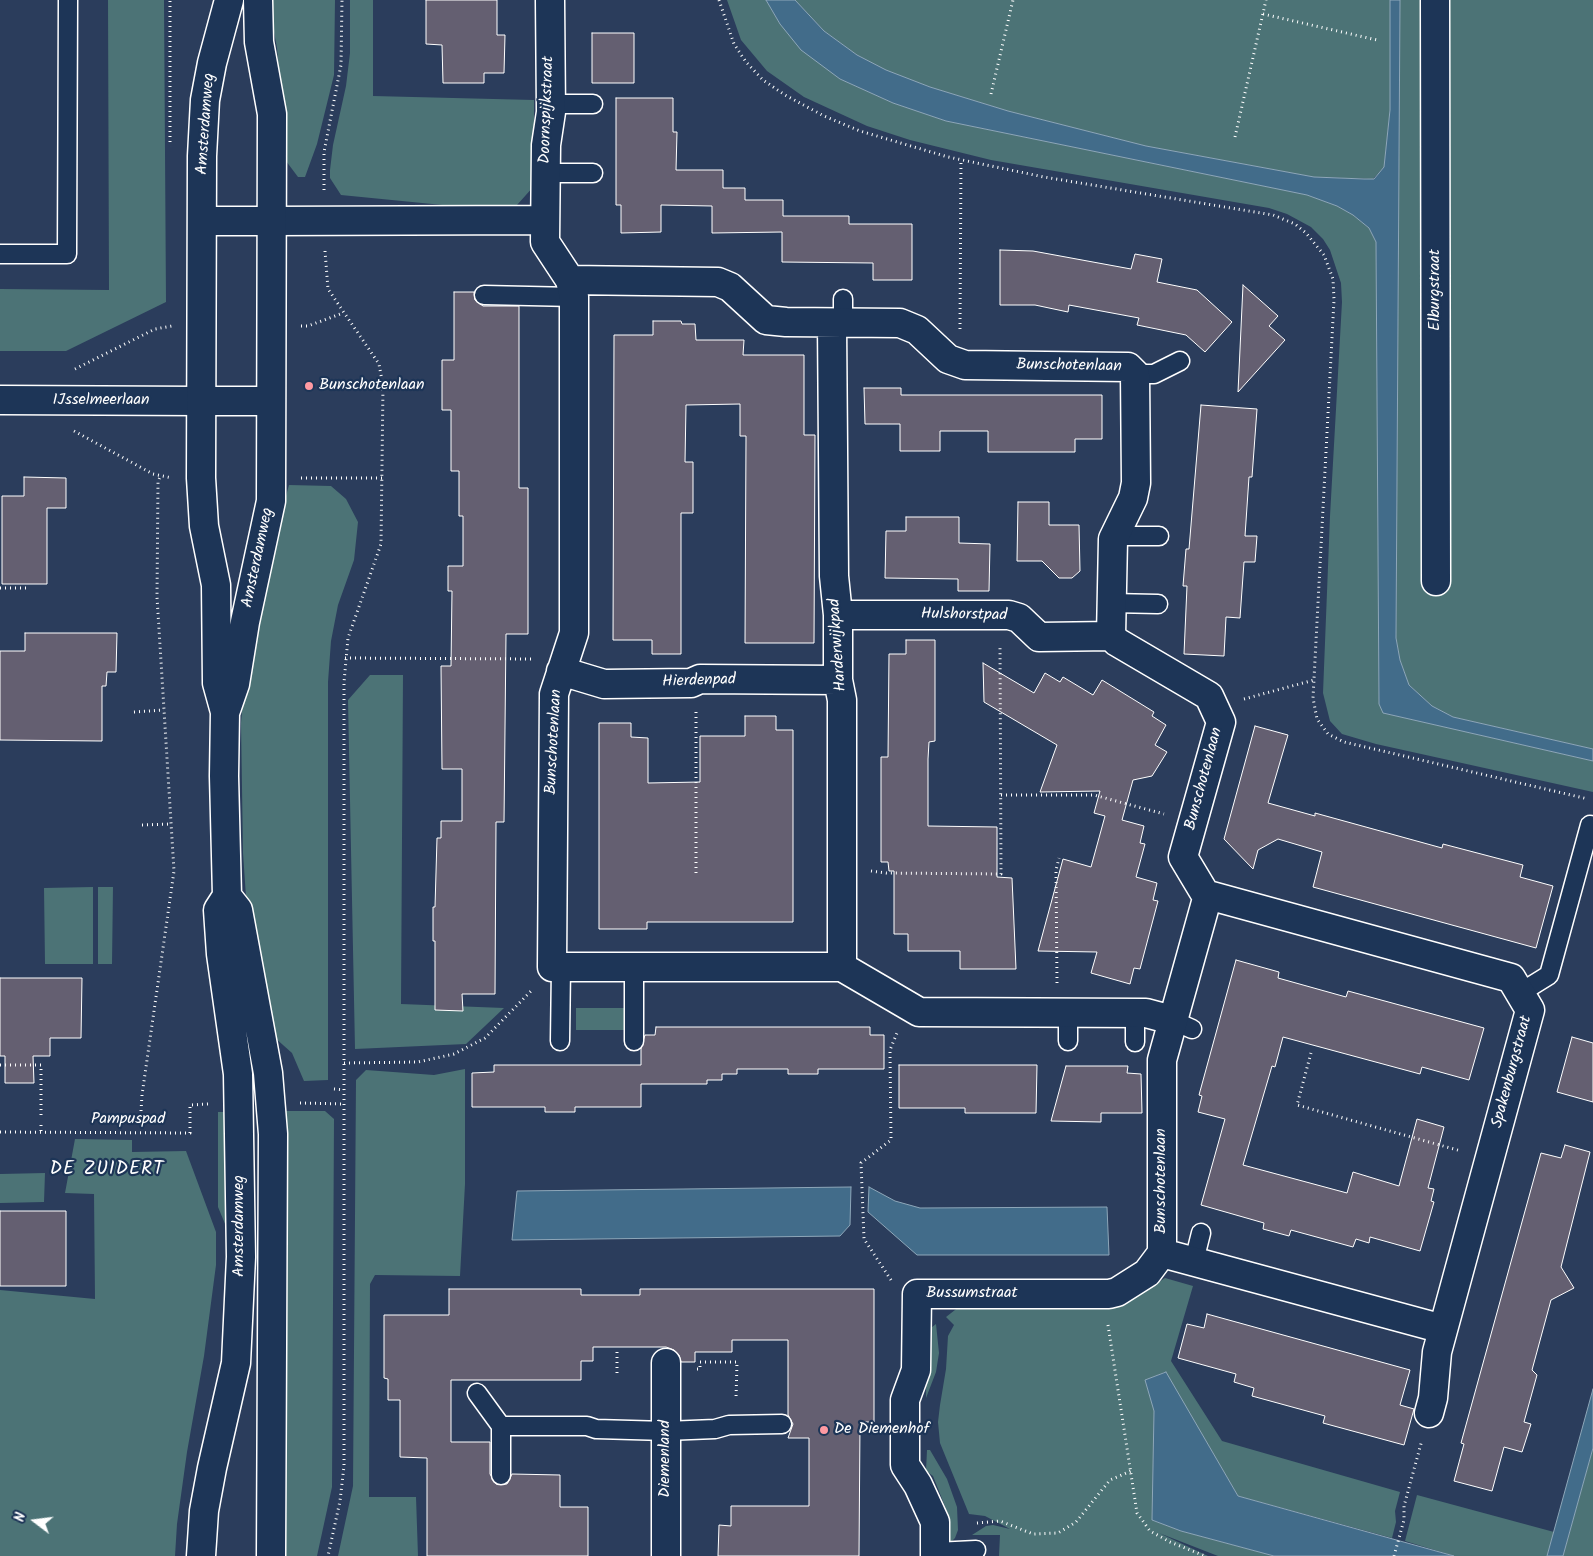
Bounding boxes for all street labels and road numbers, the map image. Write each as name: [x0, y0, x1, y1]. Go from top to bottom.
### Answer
street label: Doornspijkstraat: [537, 56, 559, 164]
street label: Amsterdamweg: [194, 73, 220, 175]
street label: Elburgstraat: [1426, 249, 1446, 331]
street label: Bunschotenlaan: [1016, 356, 1122, 378]
street label: IJsselmeerlaan: [52, 391, 150, 411]
street label: Amsterdamweg: [239, 506, 279, 610]
street label: Harderwijkpad: [826, 598, 852, 692]
street label: Hulshorstpad: [921, 606, 1007, 626]
street label: Hierdenpad: [662, 671, 736, 693]
street label: Bunschotenlaan: [543, 689, 567, 795]
street label: Bunschotenlaan: [1182, 726, 1228, 832]
street label: Spakenburgstraat: [1489, 1014, 1537, 1130]
street label: Pampuspad: [91, 1110, 165, 1130]
street label: Bunschotenlaan: [1152, 1128, 1172, 1234]
street label: Amsterdamweg: [230, 1175, 250, 1277]
street label: Bussumstraat: [926, 1284, 1018, 1304]
street label: Diemenland: [656, 1420, 676, 1498]

